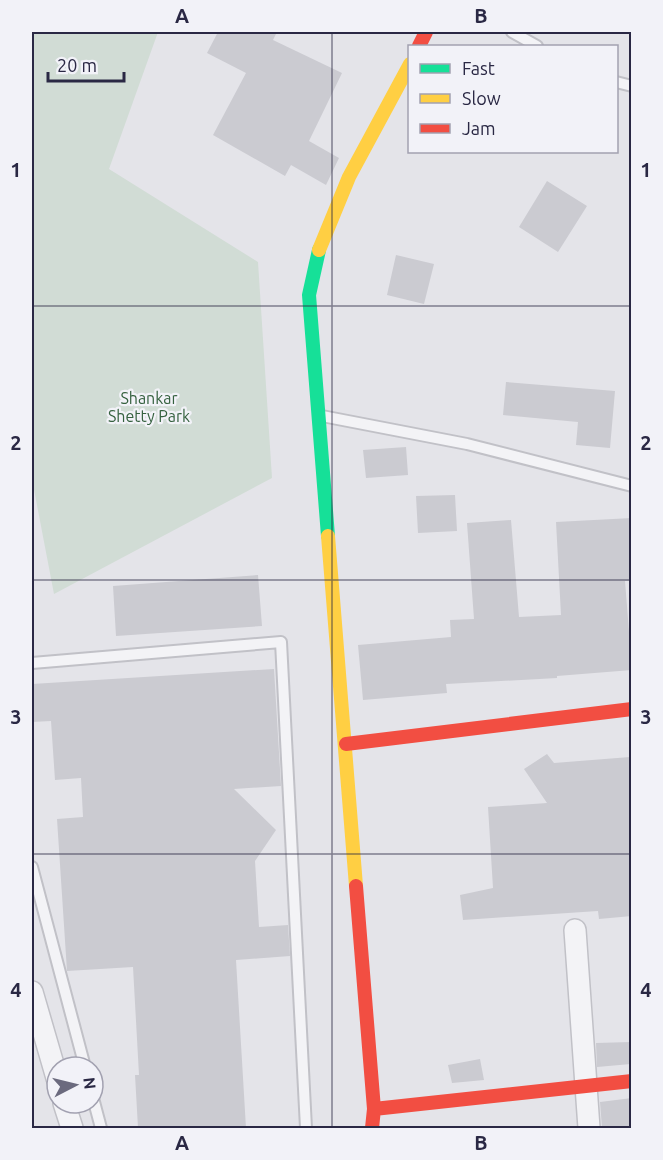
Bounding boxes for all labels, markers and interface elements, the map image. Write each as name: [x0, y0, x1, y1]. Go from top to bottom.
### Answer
text: A: [175, 4, 189, 27]
text: B: [474, 4, 488, 27]
scale bar: [48, 45, 124, 83]
legend: [408, 45, 618, 153]
text: 20 m: [57, 55, 97, 75]
text: Fast: [462, 58, 495, 78]
text: Slow: [462, 88, 501, 108]
text: Jam: [462, 118, 496, 138]
text: 1: [10, 158, 22, 181]
text: 1: [640, 158, 652, 181]
park label: Shankar Shetty Park: [108, 389, 190, 425]
text: 2: [10, 431, 22, 454]
text: 2: [640, 431, 652, 454]
text: 3: [10, 705, 22, 728]
text: 3: [640, 705, 652, 728]
text: 4: [10, 978, 22, 1001]
text: 4: [640, 978, 652, 1001]
north arrow: [45, 1055, 105, 1115]
text: N: [80, 1076, 100, 1090]
text: A: [175, 1131, 189, 1154]
text: B: [474, 1131, 488, 1154]

